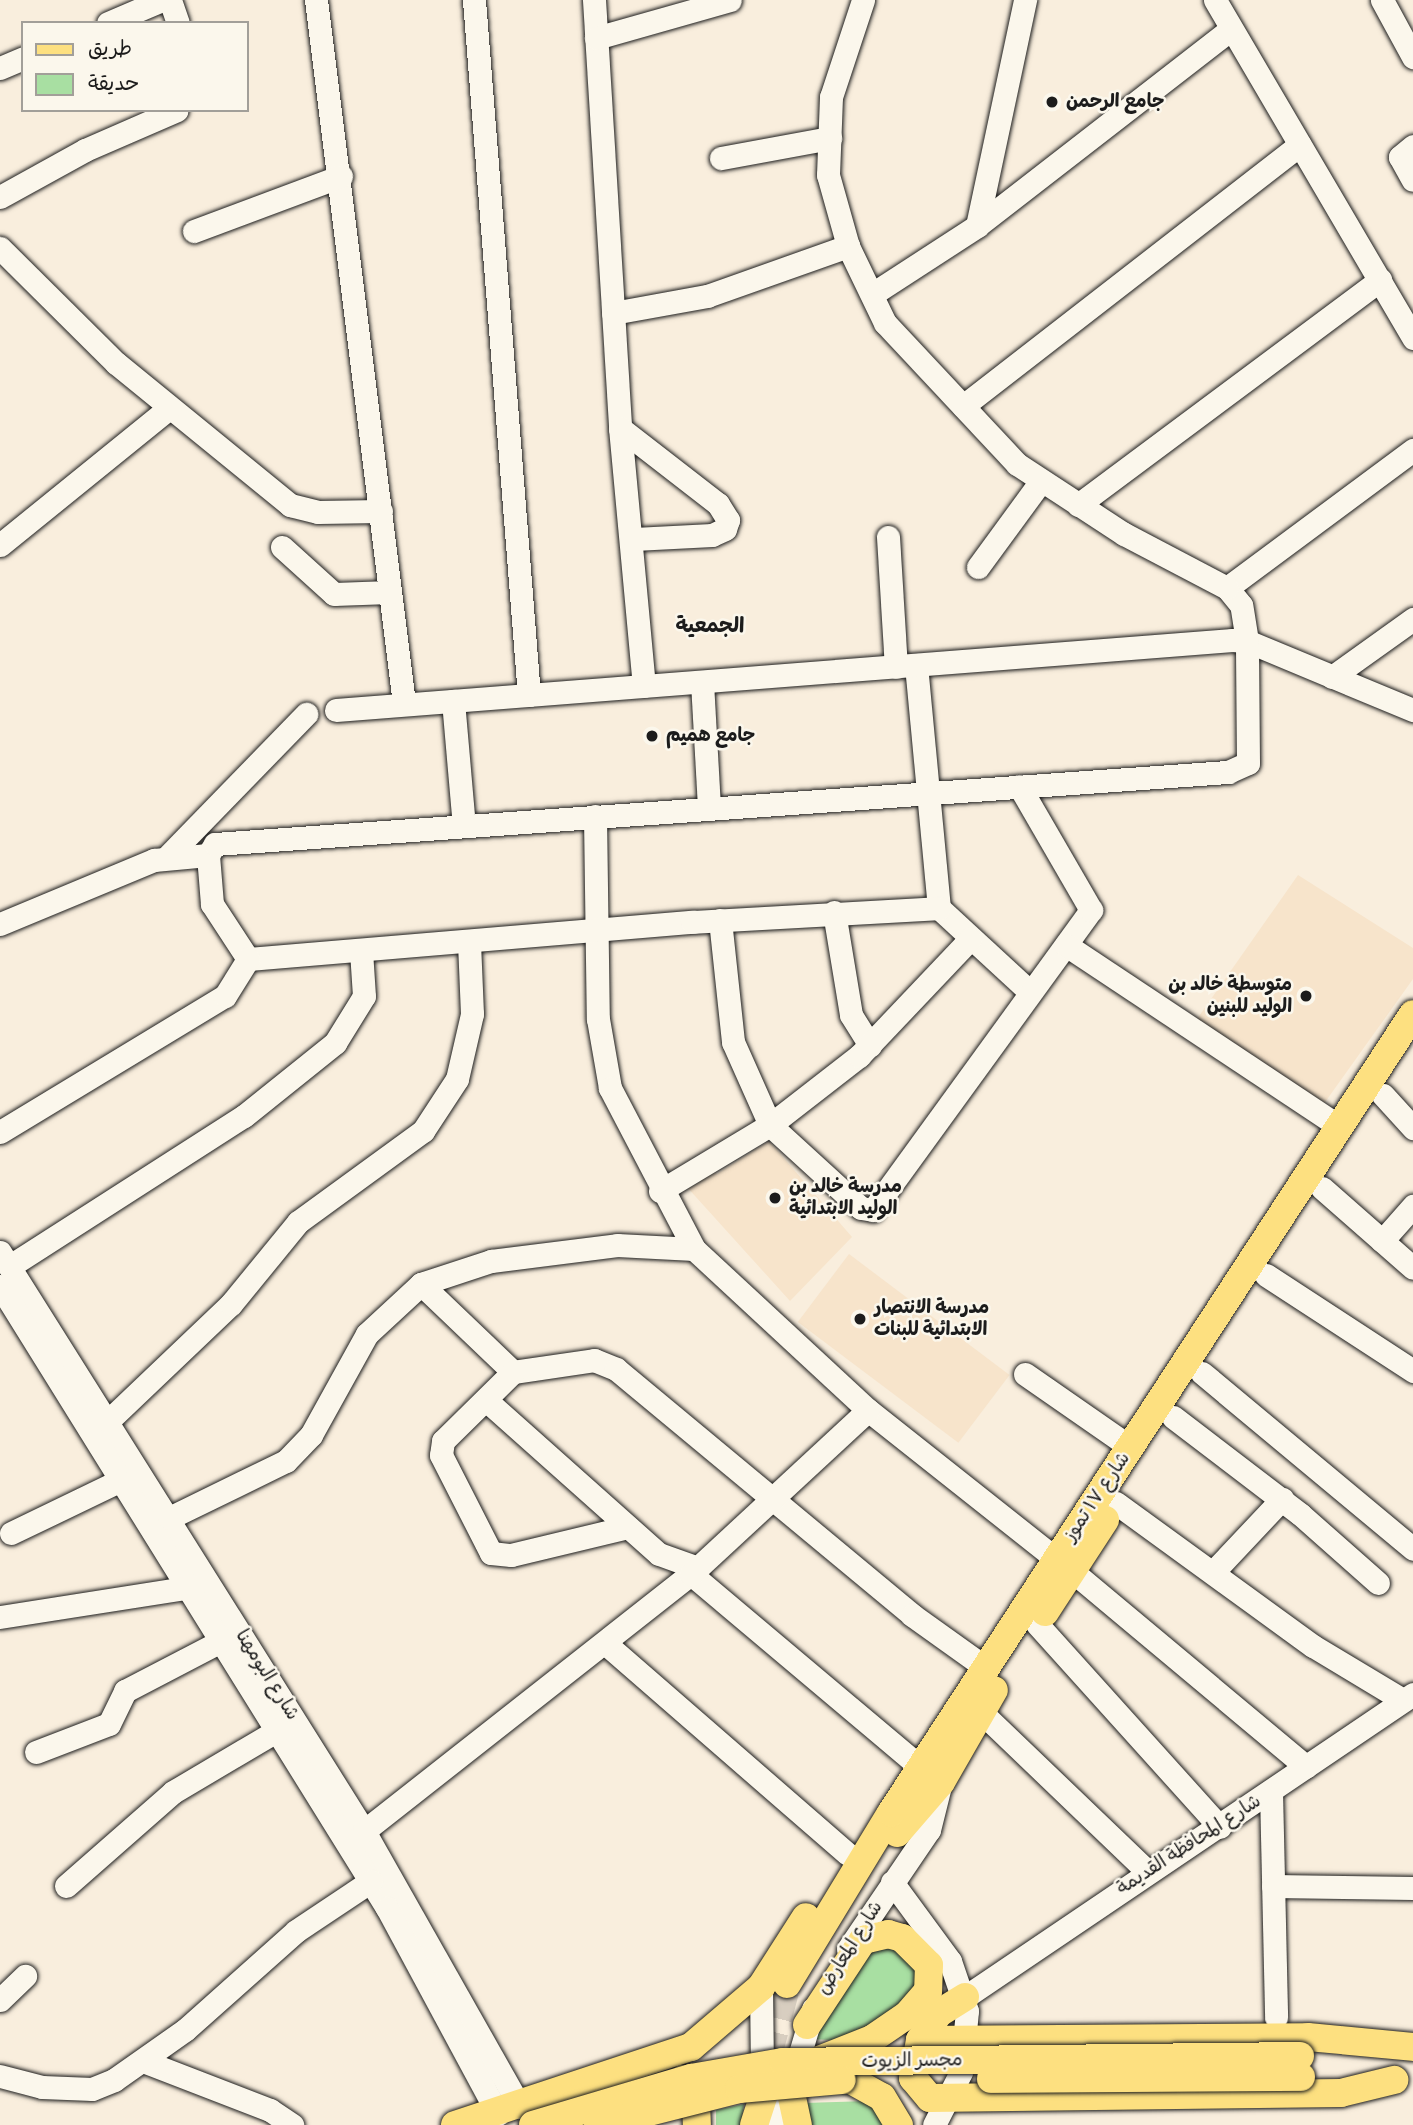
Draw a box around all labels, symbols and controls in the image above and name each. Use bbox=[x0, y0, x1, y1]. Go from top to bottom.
legend bbox=[21, 21, 248, 112]
text: طريق bbox=[88, 35, 132, 62]
text: حديقة bbox=[88, 70, 139, 97]
place label: جامع الرحمن bbox=[1066, 91, 1164, 113]
marker: جامع الرحمن bbox=[1044, 94, 1060, 110]
district label: الجمعية bbox=[676, 613, 744, 639]
place label: جامع هميم bbox=[666, 725, 755, 747]
marker: جامع هميم bbox=[644, 728, 660, 744]
place label: متوسطة خالد بن الوليد للبنين bbox=[1168, 974, 1292, 1018]
marker: متوسطة خالد بن الوليد للبنين bbox=[1298, 988, 1314, 1004]
place label: مدرسة خالد بن الوليد الابتدائية bbox=[789, 1176, 902, 1220]
marker: مدرسة خالد بن الوليد الابتدائية bbox=[767, 1190, 783, 1206]
place label: مدرسة الانتصار الابتدائية للبنات bbox=[874, 1297, 989, 1341]
marker: مدرسة الانتصار الابتدائية للبنات bbox=[852, 1311, 868, 1327]
street label: شارع ١٧ تموز bbox=[1059, 1448, 1135, 1546]
street label: شارع البومهنا bbox=[230, 1626, 304, 1724]
street label: شارع المحافظة القديمة bbox=[1113, 1790, 1265, 1900]
street label: شارع المعارض bbox=[812, 1897, 888, 1999]
street label: مجسر الزيوت bbox=[861, 2049, 963, 2073]

